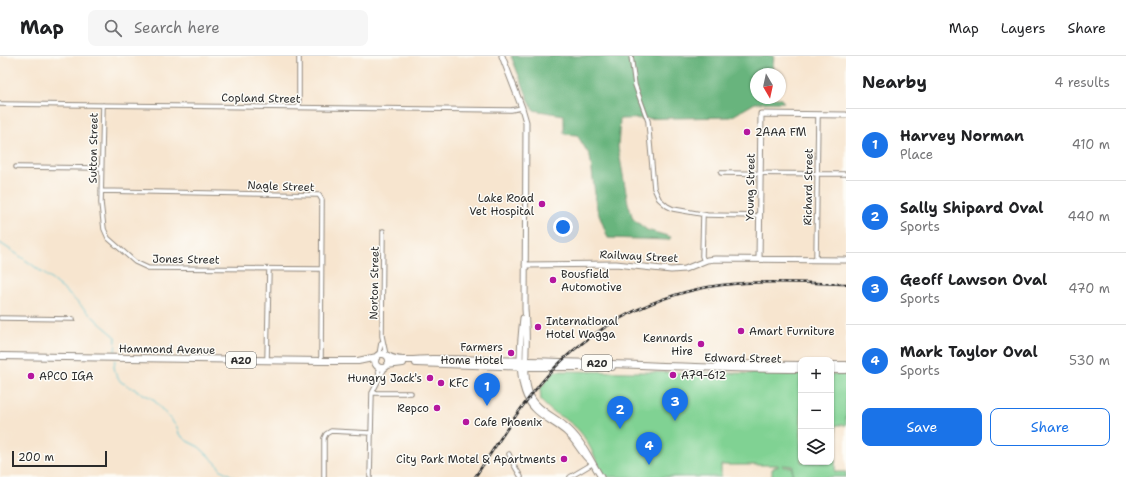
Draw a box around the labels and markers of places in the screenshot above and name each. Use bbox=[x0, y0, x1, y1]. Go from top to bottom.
place label: 2AAA FM bbox=[755, 125, 807, 140]
marker: 2AAA FM bbox=[742, 127, 752, 137]
place label: Lake Road Vet Hospital bbox=[469, 191, 535, 219]
marker: Lake Road Vet Hospital bbox=[537, 199, 547, 209]
place label: Bousfield Automotive bbox=[561, 267, 622, 295]
marker: Bousfield Automotive bbox=[548, 275, 558, 285]
place label: International Hotel Wagga bbox=[546, 314, 619, 342]
marker: International Hotel Wagga bbox=[533, 322, 543, 332]
place label: Amart Furniture bbox=[749, 324, 835, 339]
marker: Amart Furniture bbox=[736, 326, 746, 336]
place label: Kennards Hire bbox=[643, 331, 693, 359]
marker: Kennards Hire bbox=[696, 339, 706, 349]
place label: Farmers Home Hotel bbox=[441, 340, 504, 368]
marker: Farmers Home Hotel bbox=[506, 348, 516, 358]
place label: A79-612 bbox=[681, 368, 726, 383]
place label: APCO IGA bbox=[39, 369, 93, 384]
marker: A79-612 bbox=[668, 370, 678, 380]
marker: APCO IGA bbox=[26, 371, 36, 381]
place label: Hungry Jack's bbox=[347, 371, 422, 386]
marker: Hungry Jack's bbox=[425, 373, 435, 383]
pin: 1 bbox=[474, 373, 500, 406]
place label: KFC bbox=[449, 376, 469, 391]
marker: KFC bbox=[436, 378, 446, 388]
pin: 3 bbox=[662, 388, 688, 421]
pin: 2 bbox=[607, 396, 633, 429]
place label: Repco bbox=[397, 401, 429, 416]
marker: Repco bbox=[432, 403, 442, 413]
place label: Cafe Phoenix bbox=[474, 415, 542, 430]
marker: Cafe Phoenix bbox=[461, 417, 471, 427]
pin: 4 bbox=[636, 432, 662, 465]
place label: City Park Motel & Apartments bbox=[396, 452, 556, 467]
marker: City Park Motel & Apartments bbox=[559, 454, 569, 464]

